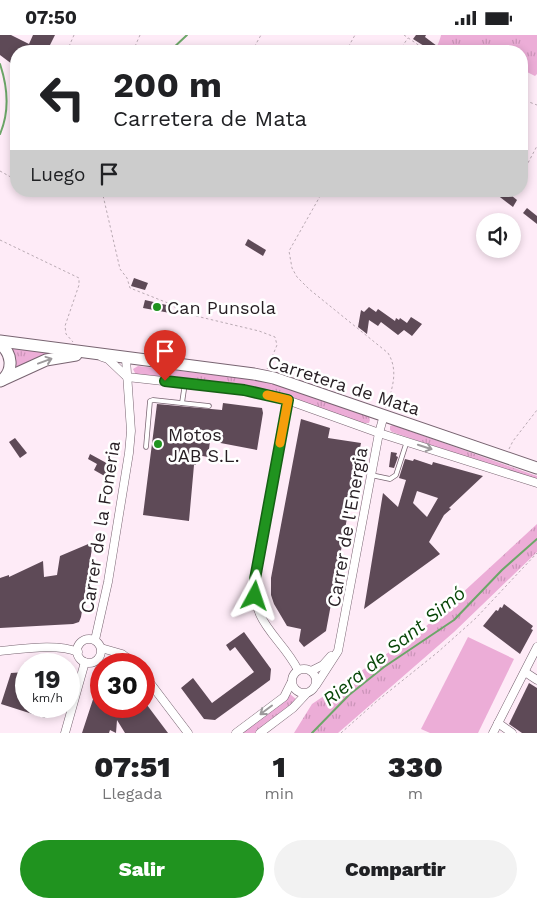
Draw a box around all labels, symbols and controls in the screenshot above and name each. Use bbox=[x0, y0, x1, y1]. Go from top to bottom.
text: 07:50 bbox=[25, 6, 77, 29]
text: 200 m bbox=[113, 64, 222, 106]
icon: left bbox=[30, 65, 95, 130]
text: Carretera de Mata bbox=[113, 106, 307, 131]
icon: arrive bbox=[95, 160, 123, 188]
text: Luego bbox=[30, 163, 85, 186]
map controls bbox=[476, 213, 521, 258]
button: sound bbox=[476, 213, 521, 258]
place label: Can Punsola bbox=[167, 297, 276, 318]
marker: Can Punsola bbox=[151, 301, 163, 313]
pin bbox=[144, 330, 186, 381]
icon: arrive bbox=[151, 337, 179, 365]
street label: Carretera de Mata bbox=[265, 351, 423, 419]
one-way arrow bbox=[37, 356, 52, 365]
place label: Motos JAB S.L. bbox=[168, 424, 239, 466]
marker: Motos JAB S.L. bbox=[152, 438, 164, 450]
street label: Carrer de la Foneria bbox=[76, 439, 124, 615]
one-way arrow bbox=[417, 442, 433, 452]
street label: Carrer de l'Energia bbox=[323, 445, 371, 609]
position arrow bbox=[228, 569, 280, 621]
water label: Riera de Sant Simó bbox=[318, 581, 470, 711]
speed limit sign: 30 bbox=[90, 653, 155, 718]
text: 19 bbox=[34, 665, 61, 694]
text: km/h bbox=[32, 691, 63, 705]
one-way arrow bbox=[259, 705, 273, 715]
text: 07:51 bbox=[94, 749, 171, 784]
text: 1 bbox=[272, 749, 286, 784]
text: 330 bbox=[388, 749, 443, 784]
text: Llegada bbox=[102, 784, 162, 803]
text: min bbox=[264, 784, 294, 803]
text: m bbox=[408, 784, 423, 803]
button: Salir bbox=[20, 840, 264, 898]
button: Compartir bbox=[274, 840, 517, 898]

